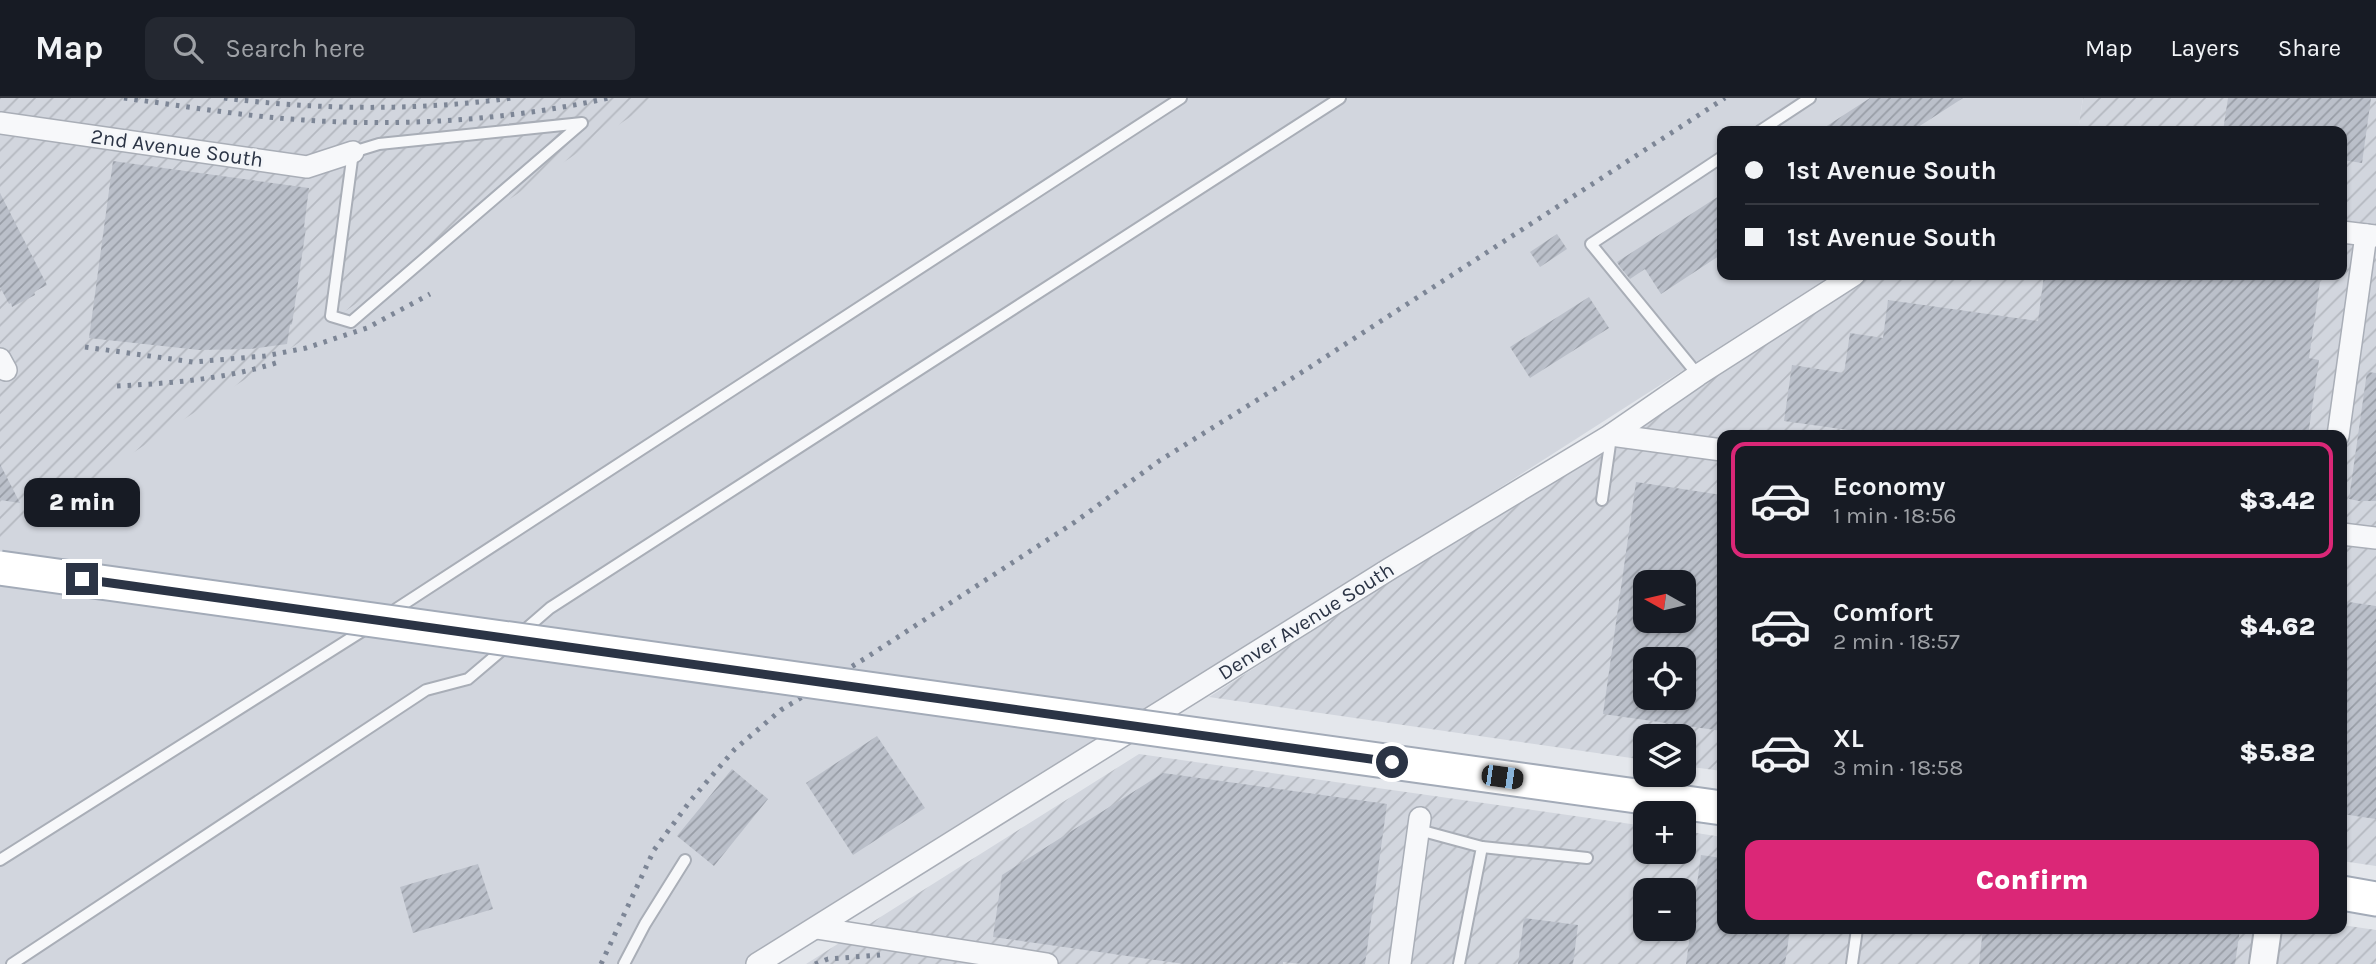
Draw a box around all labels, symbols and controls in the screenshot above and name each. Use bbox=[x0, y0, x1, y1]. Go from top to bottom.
search box bbox=[145, 17, 635, 80]
text: Map bbox=[35, 29, 103, 67]
icon: search bbox=[169, 29, 207, 67]
text: Search here bbox=[225, 33, 365, 64]
text: Map bbox=[2085, 34, 2133, 62]
text: Layers bbox=[2171, 34, 2240, 62]
text: Share bbox=[2278, 34, 2341, 62]
street label: 2nd Avenue South bbox=[89, 124, 265, 172]
text: 1st Avenue South bbox=[1787, 155, 1997, 186]
text: 1st Avenue South bbox=[1787, 222, 1997, 253]
icon: car bbox=[1749, 469, 1812, 532]
text: Economy bbox=[1833, 471, 1945, 502]
callout: 2 min bbox=[24, 477, 140, 526]
text: $3.42 bbox=[2239, 485, 2315, 516]
text: 2 min bbox=[49, 489, 115, 516]
text: 1 min · 18:56 bbox=[1833, 502, 1957, 529]
street label: Denver Avenue South bbox=[1214, 557, 1398, 685]
route end bbox=[66, 563, 98, 595]
north arrow bbox=[1633, 570, 1696, 634]
map controls bbox=[1633, 570, 1696, 941]
icon: car bbox=[1749, 595, 1812, 658]
text: Comfort bbox=[1833, 597, 1934, 628]
text: $4.62 bbox=[2239, 611, 2315, 642]
text: 2 min · 18:57 bbox=[1833, 628, 1960, 655]
button: locate bbox=[1633, 647, 1696, 710]
icon: car bbox=[1749, 721, 1812, 784]
text: XL bbox=[1833, 723, 1864, 754]
button: layers bbox=[1633, 724, 1696, 787]
text: $5.82 bbox=[2239, 737, 2315, 768]
route start bbox=[1376, 746, 1408, 778]
text: 3 min · 18:58 bbox=[1833, 754, 1963, 781]
car bbox=[1480, 764, 1525, 790]
button: + bbox=[1633, 801, 1696, 864]
button: Confirm bbox=[1745, 840, 2319, 920]
button: − bbox=[1633, 878, 1696, 941]

